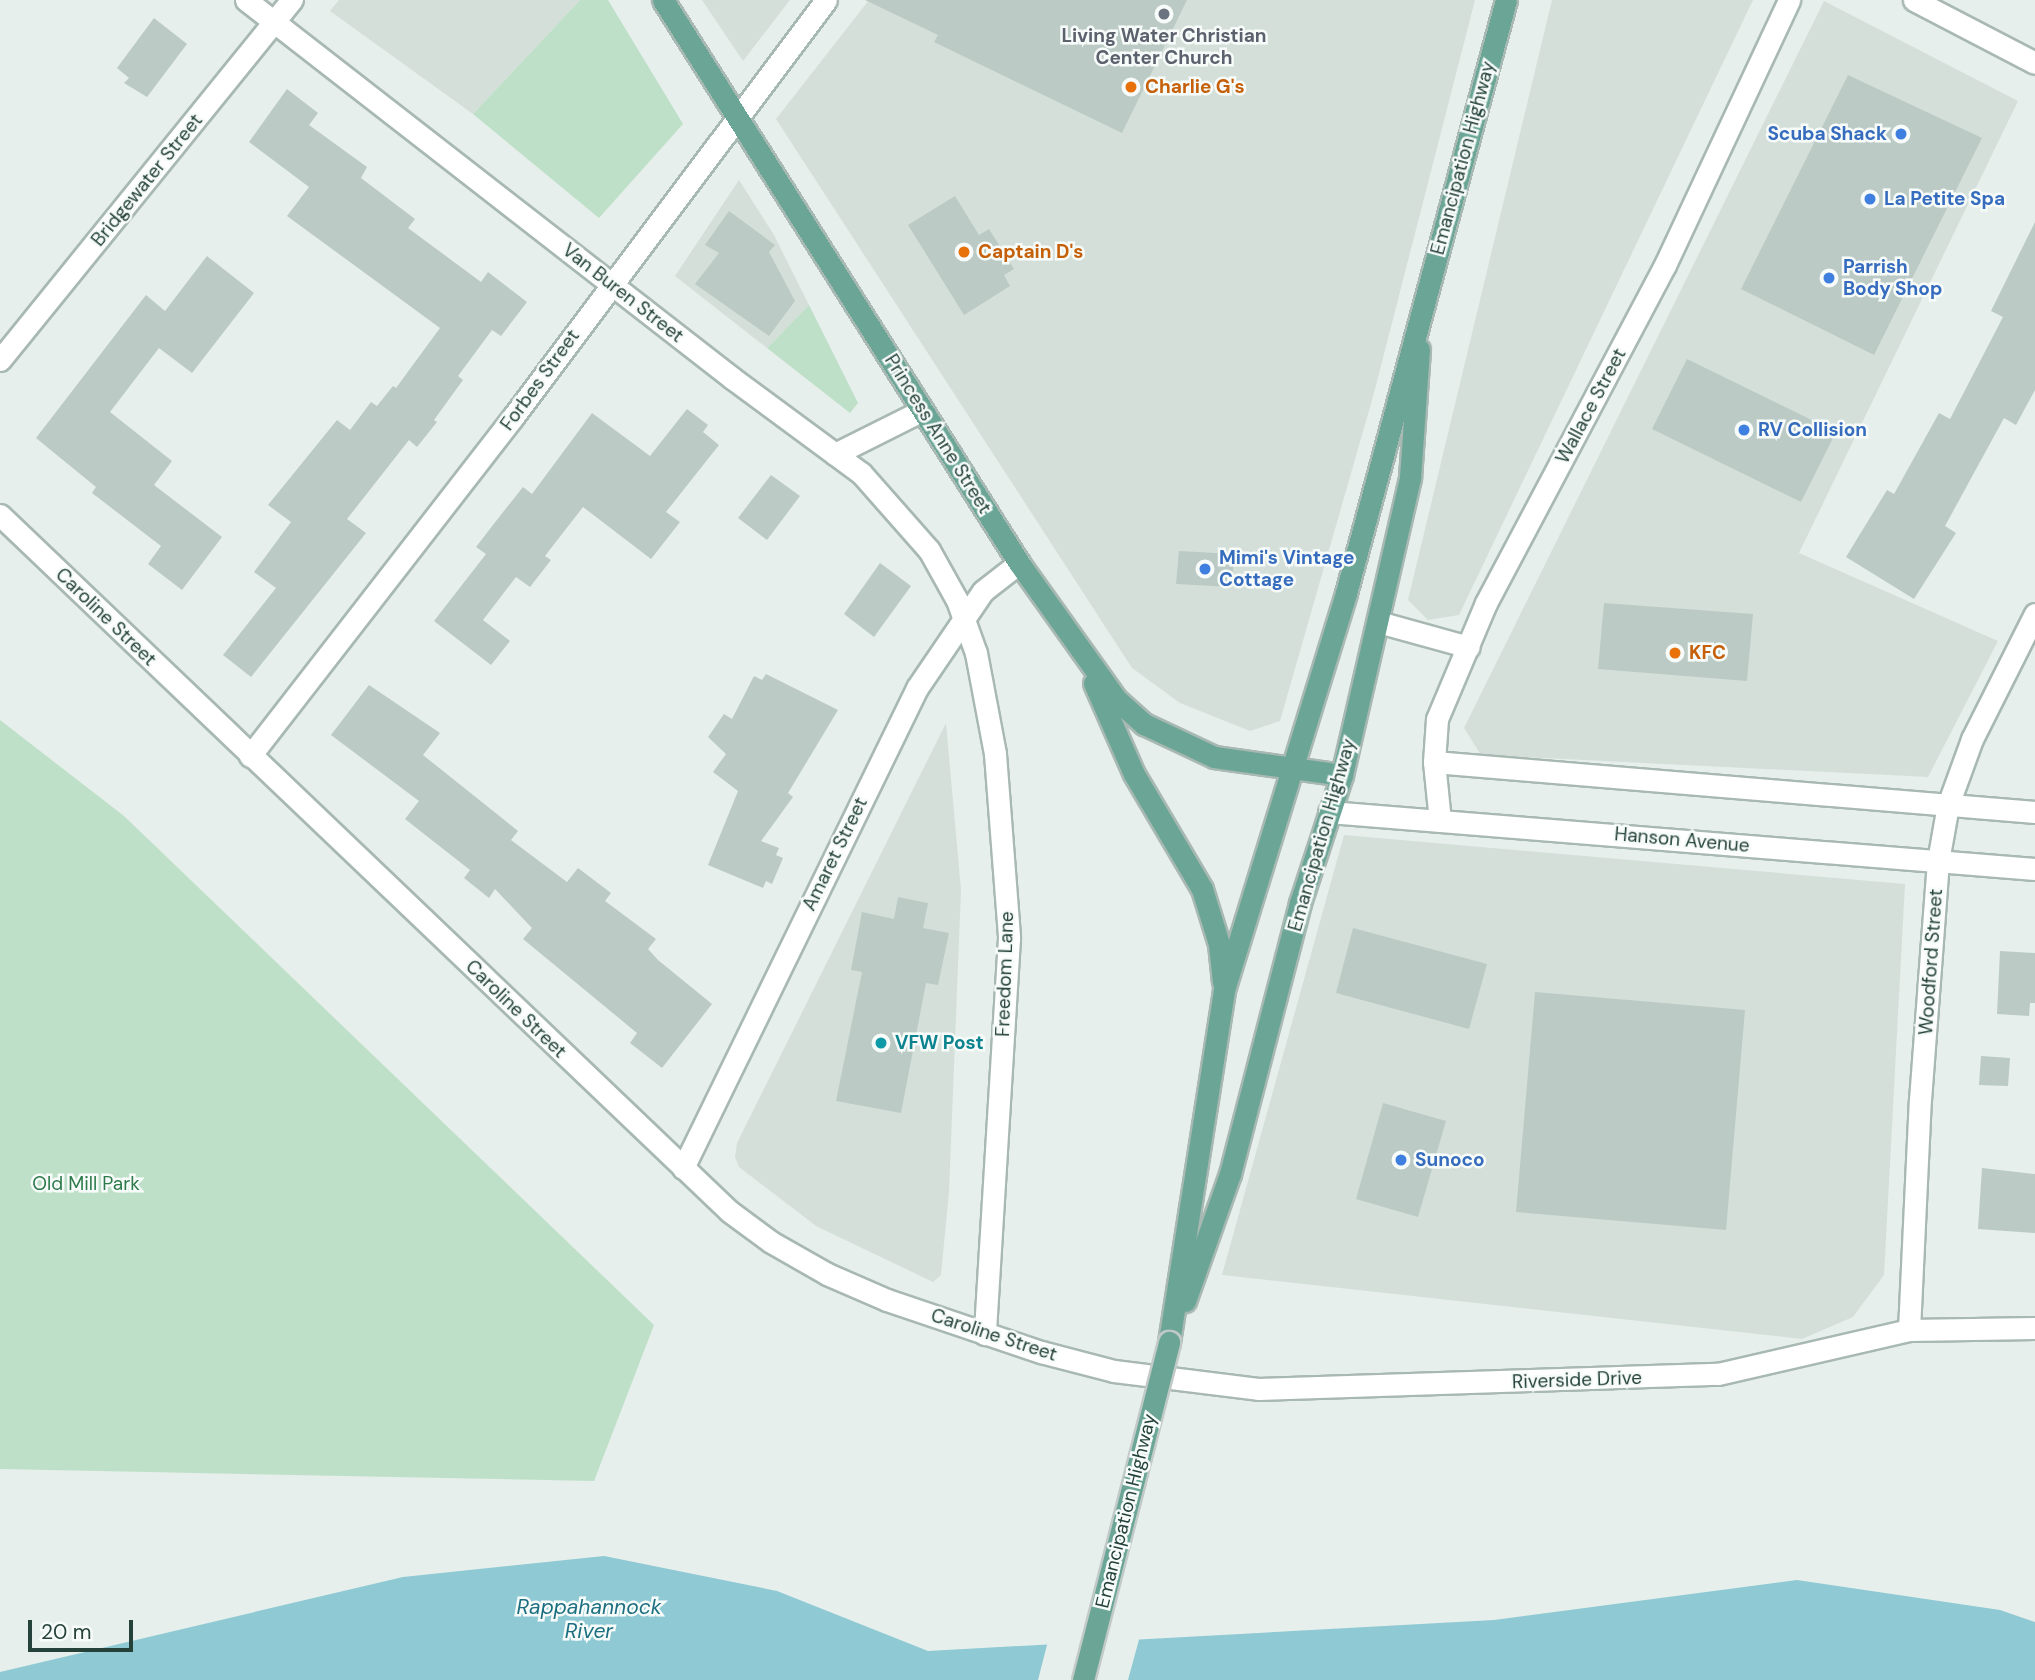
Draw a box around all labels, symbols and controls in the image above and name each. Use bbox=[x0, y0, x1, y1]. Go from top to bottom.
marker: Living Water Christian Center Church bbox=[1156, 6, 1172, 22]
place label: Living Water Christian Center Church bbox=[1061, 25, 1267, 69]
street label: Emancipation Highway bbox=[1426, 59, 1500, 257]
place label: Charlie G's bbox=[1145, 76, 1244, 98]
marker: Charlie G's bbox=[1123, 79, 1139, 95]
street label: Bridgewater Street bbox=[87, 109, 207, 251]
place label: Scuba Shack bbox=[1767, 123, 1887, 145]
marker: Scuba Shack bbox=[1893, 126, 1909, 142]
place label: La Petite Spa bbox=[1884, 188, 2005, 210]
marker: La Petite Spa bbox=[1862, 191, 1878, 207]
street label: Van Buren Street bbox=[558, 239, 688, 347]
place label: Captain D's bbox=[978, 241, 1083, 263]
marker: Captain D's bbox=[956, 244, 972, 260]
place label: Parrish Body Shop bbox=[1843, 256, 1942, 300]
marker: Parrish Body Shop bbox=[1821, 270, 1837, 286]
street label: Forbes Street bbox=[496, 325, 584, 435]
street label: Wallace Street bbox=[1551, 345, 1631, 467]
street label: Princess Anne Street bbox=[880, 350, 996, 518]
place label: RV Collision bbox=[1758, 419, 1867, 441]
marker: RV Collision bbox=[1736, 422, 1752, 438]
place label: Mimi's Vintage Cottage bbox=[1219, 547, 1355, 591]
marker: Mimi's Vintage Cottage bbox=[1197, 561, 1213, 577]
street label: Caroline Street bbox=[51, 563, 161, 671]
place label: KFC bbox=[1689, 642, 1726, 664]
marker: KFC bbox=[1667, 645, 1683, 661]
street label: Emancipation Highway bbox=[1284, 736, 1360, 934]
street label: Amaret Street bbox=[798, 794, 872, 914]
street label: Hanson Avenue bbox=[1614, 823, 1750, 857]
street label: Woodford Street bbox=[1915, 888, 1947, 1036]
street label: Freedom Lane bbox=[991, 911, 1019, 1037]
street label: Caroline Street bbox=[461, 955, 571, 1063]
place label: VFW Post bbox=[895, 1032, 984, 1054]
marker: VFW Post bbox=[873, 1035, 889, 1051]
place label: Sunoco bbox=[1415, 1149, 1485, 1171]
marker: Sunoco bbox=[1393, 1152, 1409, 1168]
park label: Old Mill Park bbox=[32, 1173, 140, 1195]
street label: Caroline Street bbox=[928, 1304, 1060, 1366]
street label: Riverside Drive bbox=[1512, 1366, 1642, 1394]
street label: Emancipation Highway bbox=[1091, 1412, 1161, 1610]
water label: Rappahannock River bbox=[517, 1594, 661, 1644]
scale bar bbox=[32, 1606, 136, 1650]
text: 20 m bbox=[41, 1618, 92, 1646]

